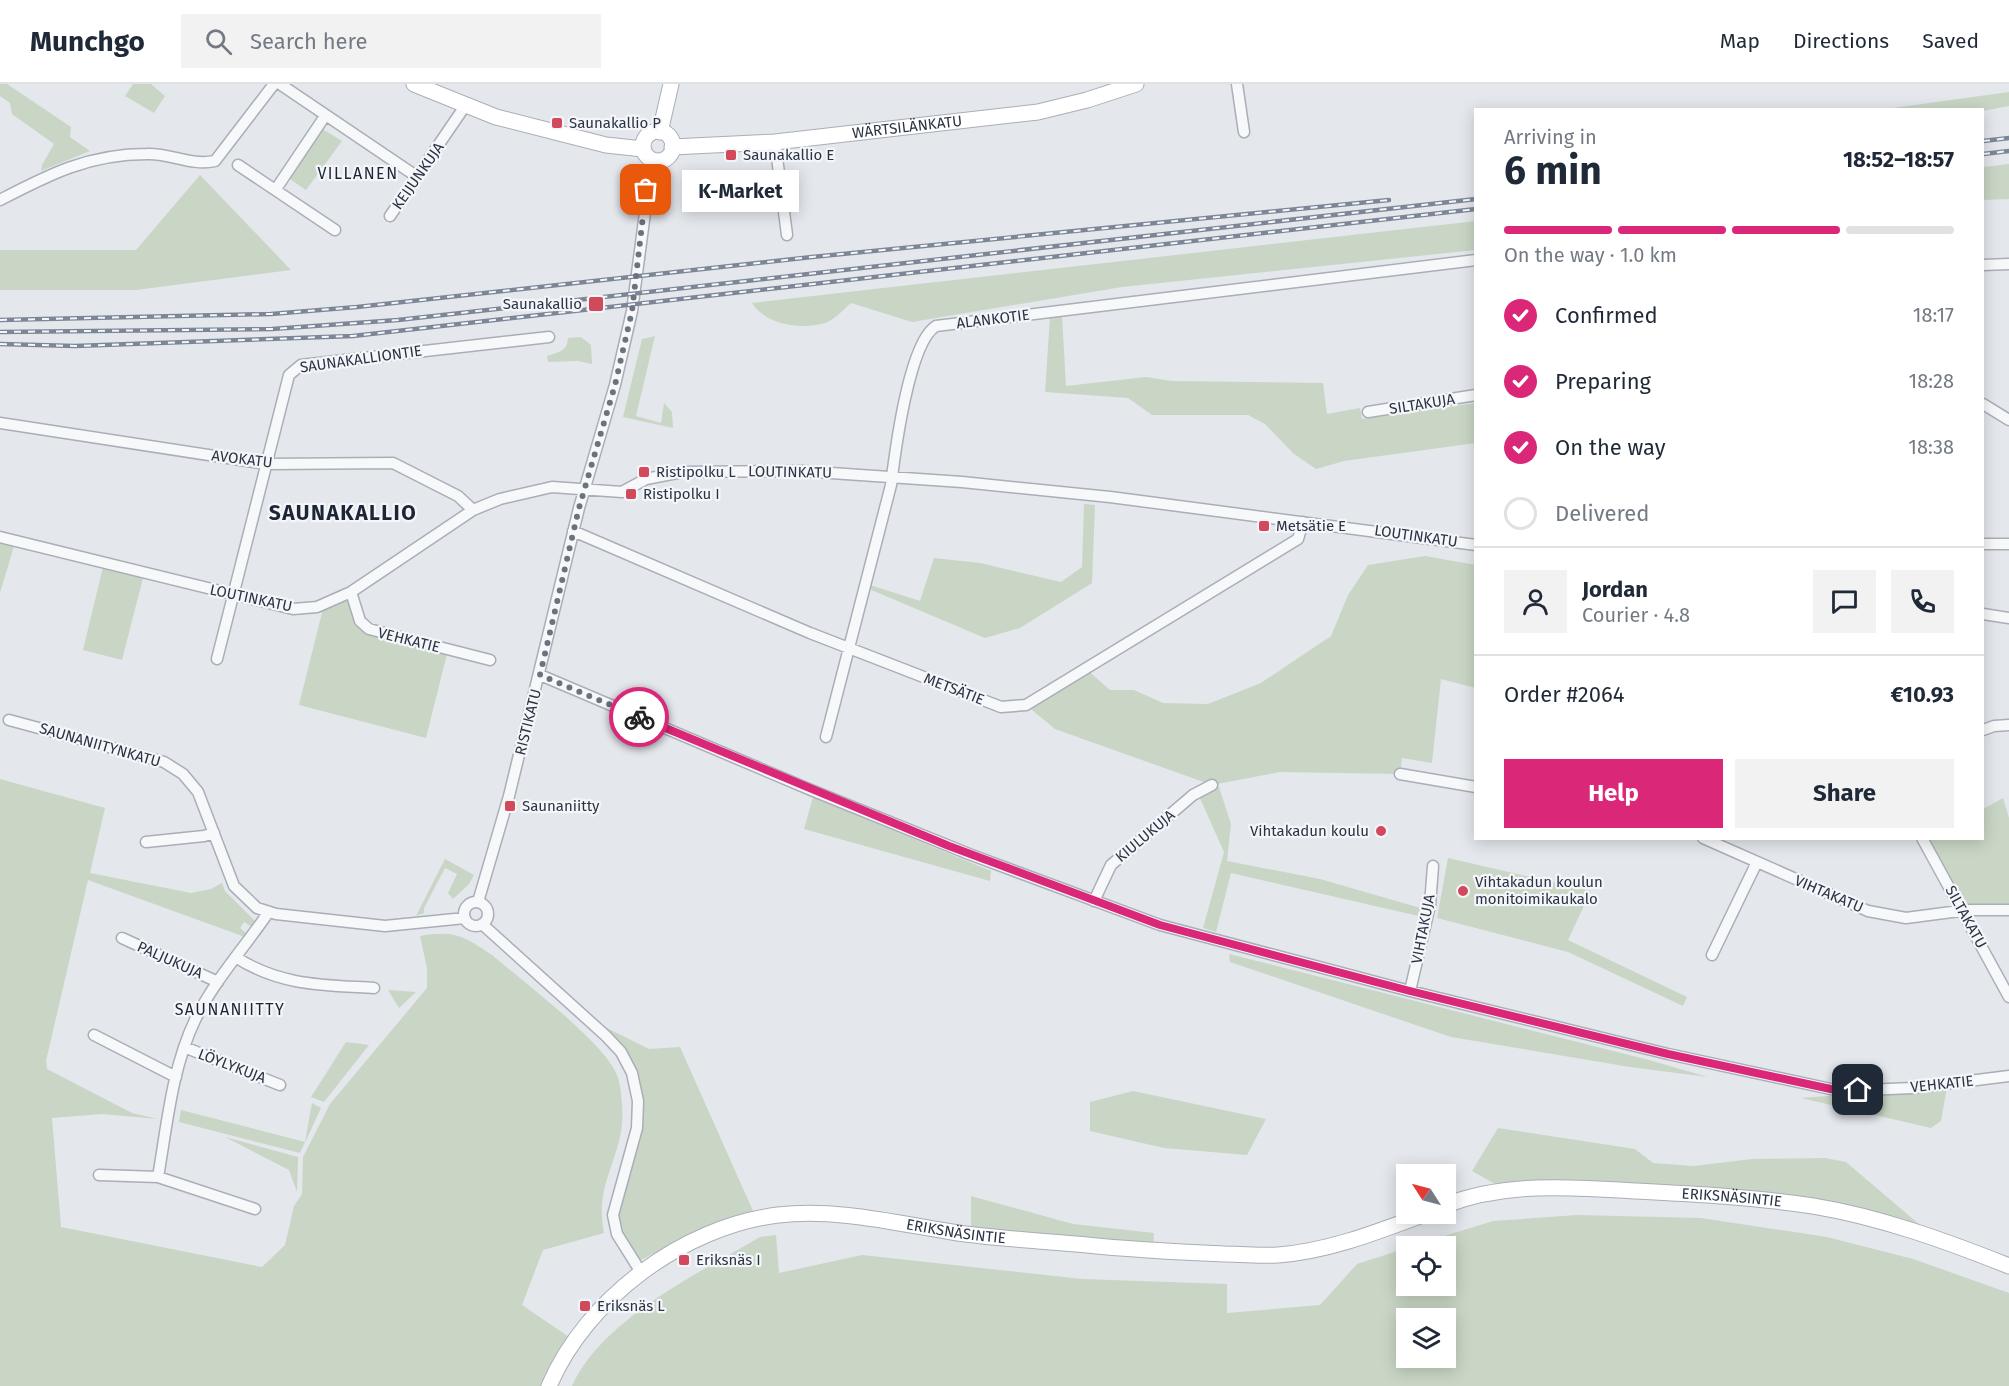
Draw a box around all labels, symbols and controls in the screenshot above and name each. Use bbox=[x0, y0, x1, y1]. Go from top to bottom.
search box bbox=[181, 14, 601, 68]
text: Munchgo bbox=[30, 25, 145, 58]
icon: search bbox=[202, 25, 235, 58]
text: Search here bbox=[250, 28, 367, 55]
text: Map bbox=[1720, 28, 1760, 54]
text: Directions bbox=[1793, 28, 1889, 54]
text: Saved bbox=[1922, 28, 1979, 54]
street label: WÄRTSILÄNKATU bbox=[851, 112, 963, 142]
place label: Saunakallio P bbox=[569, 114, 661, 132]
marker: Saunakallio P bbox=[550, 116, 564, 130]
text: Arriving in bbox=[1504, 125, 1597, 149]
street label: KEIJUNKUJA bbox=[388, 139, 448, 213]
place label: Saunakallio E bbox=[743, 146, 834, 164]
text: 18:52–18:57 bbox=[1843, 146, 1954, 173]
marker: Saunakallio E bbox=[724, 148, 738, 162]
text: 6 min bbox=[1504, 148, 1602, 194]
district label: VILLANEN bbox=[317, 164, 399, 183]
pin bbox=[620, 164, 671, 215]
callout: K-Market bbox=[682, 169, 799, 211]
icon: bag bbox=[629, 173, 662, 206]
text: K-Market bbox=[698, 179, 783, 203]
text: On the way · 1.0 km bbox=[1504, 243, 1677, 267]
place label: Saunakallio bbox=[503, 295, 582, 313]
marker: Saunakallio bbox=[587, 295, 605, 313]
icon: check bbox=[1504, 299, 1537, 332]
text: Confirmed bbox=[1555, 302, 1658, 329]
text: 18:17 bbox=[1913, 303, 1954, 327]
street label: ALANKOTIE bbox=[955, 306, 1031, 332]
street label: SAUNAKALLIONTIE bbox=[299, 342, 423, 376]
icon: check bbox=[1504, 365, 1537, 398]
text: Preparing bbox=[1555, 368, 1651, 395]
text: 18:28 bbox=[1909, 369, 1954, 393]
street label: SILTAKUJA bbox=[1388, 390, 1456, 418]
icon: check bbox=[1504, 431, 1537, 464]
text: On the way bbox=[1555, 434, 1666, 461]
text: 18:38 bbox=[1908, 435, 1954, 459]
street label: AVOKATU bbox=[210, 446, 274, 472]
street label: LOUTINKATU bbox=[748, 462, 832, 482]
place label: Ristipolku L bbox=[656, 463, 736, 481]
marker: Ristipolku L bbox=[637, 465, 651, 479]
place label: Ristipolku I bbox=[643, 485, 720, 503]
marker: Ristipolku I bbox=[624, 487, 638, 501]
district label: SAUNAKALLIO bbox=[269, 500, 417, 526]
text: Delivered bbox=[1555, 500, 1650, 527]
place label: Metsätie E bbox=[1276, 517, 1346, 535]
marker: Metsätie E bbox=[1257, 519, 1271, 533]
street label: LOUTINKATU bbox=[1373, 521, 1459, 551]
button: person bbox=[1504, 570, 1567, 633]
button: chat bbox=[1813, 570, 1876, 633]
button: phone bbox=[1891, 570, 1954, 633]
text: Jordan bbox=[1582, 576, 1648, 603]
street label: LOUTINKATU bbox=[208, 580, 294, 616]
text: Courier · 4.8 bbox=[1582, 603, 1690, 627]
street label: VEHKATIE bbox=[376, 624, 442, 656]
street label: METSÄTIE bbox=[921, 669, 987, 709]
text: Order #2064 bbox=[1504, 681, 1624, 708]
text: €10.93 bbox=[1890, 681, 1954, 708]
street label: RISTIKATU bbox=[511, 687, 545, 757]
courier bbox=[609, 687, 669, 747]
icon: bike bbox=[623, 701, 656, 734]
street label: SAUNANIITYNKATU bbox=[37, 719, 163, 771]
button: Help bbox=[1504, 759, 1723, 828]
button: Share bbox=[1735, 759, 1954, 828]
place label: Saunaniitty bbox=[522, 797, 600, 815]
marker: Saunaniitty bbox=[503, 799, 517, 813]
street label: KIULUKUJA bbox=[1112, 806, 1179, 866]
place label: Vihtakadun koulu bbox=[1250, 822, 1369, 840]
marker: Vihtakadun koulu bbox=[1374, 824, 1388, 838]
street label: VIHTAKATU bbox=[1792, 871, 1866, 917]
place label: Vihtakadun koulun monitoimikaukalo bbox=[1475, 873, 1603, 908]
street label: SILTAKATU bbox=[1941, 883, 1991, 951]
marker: Vihtakadun koulun monitoimikaukalo bbox=[1456, 884, 1470, 898]
street label: VIHTAKUJA bbox=[1407, 892, 1439, 965]
street label: PALJUKUJA bbox=[134, 938, 206, 983]
district label: SAUNANIITTY bbox=[175, 1000, 285, 1019]
street label: LÖYLYKUJA bbox=[196, 1045, 269, 1087]
pin bbox=[1832, 1064, 1883, 1115]
street label: VEHKATIE bbox=[1910, 1072, 1974, 1096]
icon: home bbox=[1841, 1073, 1874, 1106]
north arrow bbox=[1396, 1164, 1456, 1224]
map controls bbox=[1396, 1164, 1456, 1368]
street label: ERIKSNÄSINTIE bbox=[1681, 1184, 1783, 1211]
street label: ERIKSNÄSINTIE bbox=[905, 1215, 1006, 1247]
button: locate bbox=[1396, 1236, 1456, 1296]
place label: Eriksnäs I bbox=[696, 1251, 761, 1269]
marker: Eriksnäs I bbox=[677, 1253, 691, 1267]
place label: Eriksnäs L bbox=[597, 1297, 665, 1315]
marker: Eriksnäs L bbox=[578, 1299, 592, 1313]
button: layers bbox=[1396, 1308, 1456, 1368]

